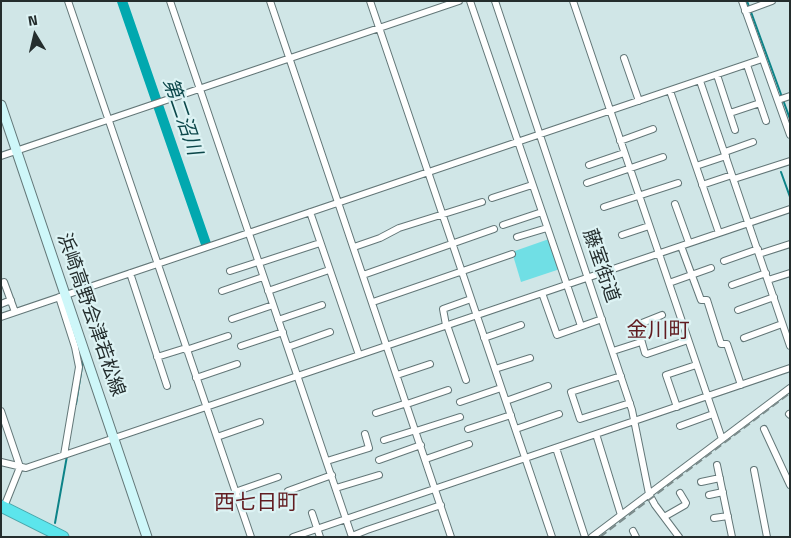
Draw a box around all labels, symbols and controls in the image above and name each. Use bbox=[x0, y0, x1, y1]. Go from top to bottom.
text: N bbox=[26, 9, 39, 31]
north arrow bbox=[10, 10, 60, 60]
water label: 第二沼川 bbox=[157, 75, 205, 159]
street label: 藤室街道 bbox=[577, 226, 623, 306]
street label: 浜崎高野会津若松線 bbox=[51, 230, 129, 400]
district label: 金川町 bbox=[627, 319, 689, 345]
district label: 西七日町 bbox=[214, 491, 298, 517]

